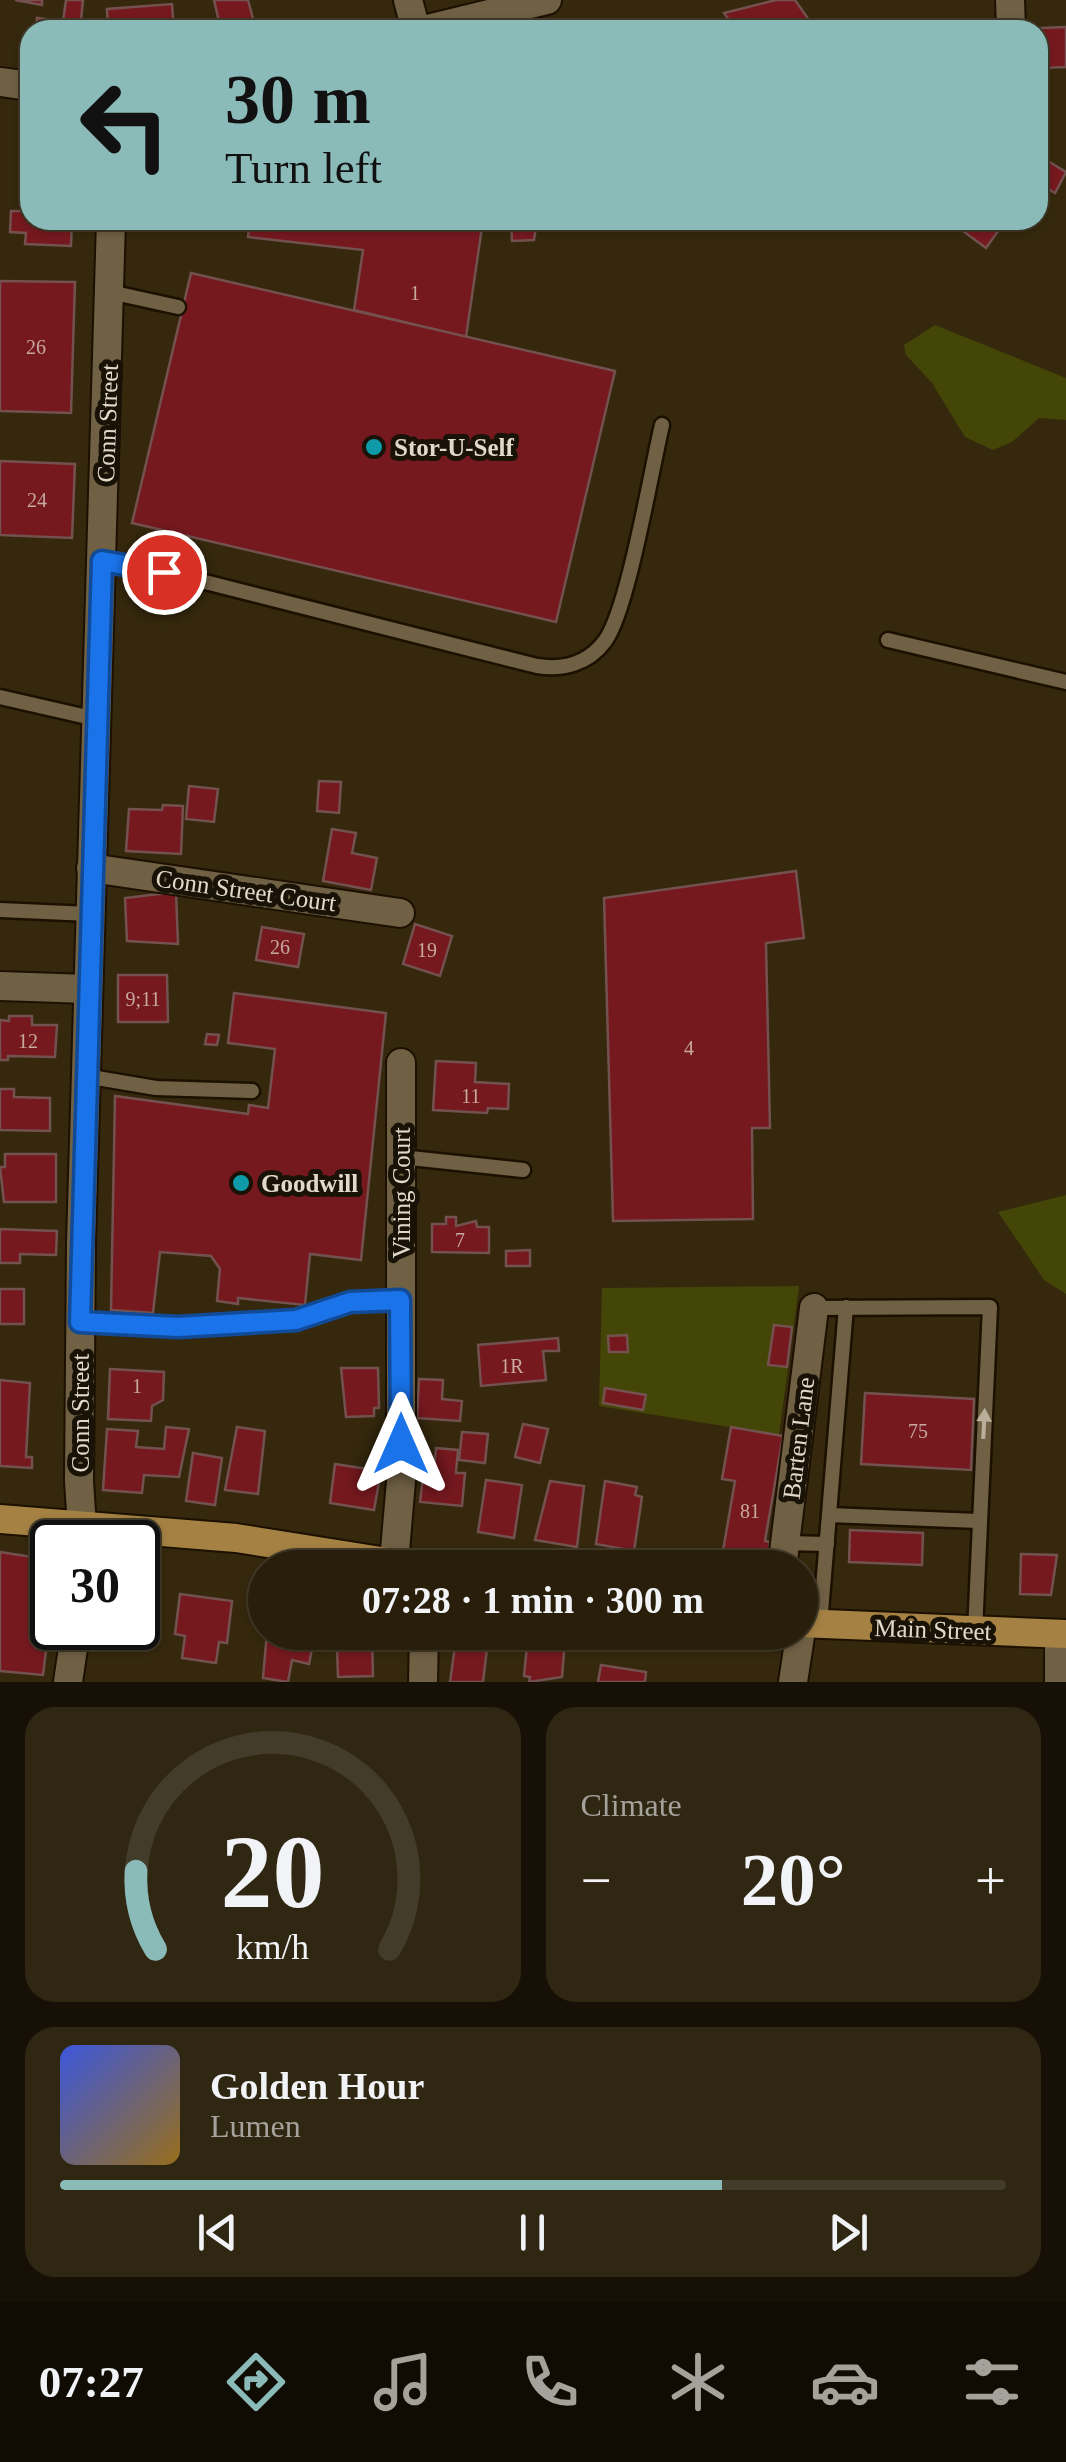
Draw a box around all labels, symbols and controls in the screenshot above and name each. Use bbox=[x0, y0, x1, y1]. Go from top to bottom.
icon: left bbox=[60, 60, 190, 190]
text: 30 m bbox=[225, 61, 371, 138]
text: Turn left bbox=[225, 143, 382, 193]
house number: 1 bbox=[410, 282, 420, 304]
house number: 26 bbox=[26, 336, 46, 358]
street label: Conn Street bbox=[92, 363, 123, 483]
place label: Stor-U-Self bbox=[394, 434, 515, 461]
marker: Stor-U-Self bbox=[363, 436, 385, 458]
house number: 24 bbox=[27, 489, 47, 511]
pin bbox=[122, 530, 207, 615]
icon: arrive bbox=[137, 545, 192, 600]
street label: Conn Street Court bbox=[154, 864, 338, 917]
house number: 26 bbox=[270, 936, 290, 958]
house number: 19 bbox=[417, 939, 437, 961]
house number: 9;11 bbox=[126, 988, 160, 1010]
house number: 12 bbox=[18, 1030, 38, 1052]
house number: 4 bbox=[684, 1037, 694, 1059]
house number: 11 bbox=[461, 1085, 481, 1107]
street label: Vining Court bbox=[388, 1127, 415, 1259]
place label: Goodwill bbox=[261, 1170, 358, 1197]
marker: Goodwill bbox=[230, 1172, 252, 1194]
house number: 7 bbox=[455, 1229, 465, 1251]
street label: Conn Street bbox=[67, 1354, 94, 1472]
house number: 1R bbox=[500, 1355, 524, 1377]
house number: 1 bbox=[132, 1375, 142, 1397]
street label: Barten Lane bbox=[778, 1375, 819, 1501]
position arrow bbox=[349, 1392, 453, 1496]
one-way arrow bbox=[976, 1407, 992, 1439]
house number: 75 bbox=[908, 1420, 928, 1442]
house number: 81 bbox=[740, 1500, 760, 1522]
speed limit sign: 30 bbox=[30, 1520, 160, 1650]
text: 07:28 · 1 min · 300 m bbox=[362, 1579, 704, 1621]
street label: Main Street bbox=[874, 1614, 992, 1645]
text: Climate bbox=[581, 1787, 682, 1823]
text: 20 bbox=[221, 1814, 325, 1929]
text: 20° bbox=[741, 1838, 846, 1921]
text: − bbox=[581, 1850, 612, 1911]
text: + bbox=[975, 1850, 1006, 1911]
text: km/h bbox=[236, 1927, 310, 1967]
text: Golden Hour bbox=[210, 2065, 424, 2107]
text: Lumen bbox=[210, 2108, 301, 2144]
icon: previous bbox=[190, 2205, 245, 2260]
icon: pause bbox=[505, 2205, 560, 2260]
icon: next bbox=[821, 2205, 876, 2260]
icon: directions bbox=[221, 2347, 291, 2417]
icon: music bbox=[368, 2347, 438, 2417]
icon: phone bbox=[515, 2347, 585, 2417]
icon: climate bbox=[663, 2347, 733, 2417]
icon: car bbox=[810, 2347, 880, 2417]
icon: filters bbox=[957, 2347, 1027, 2417]
text: 07:27 bbox=[39, 2357, 144, 2407]

